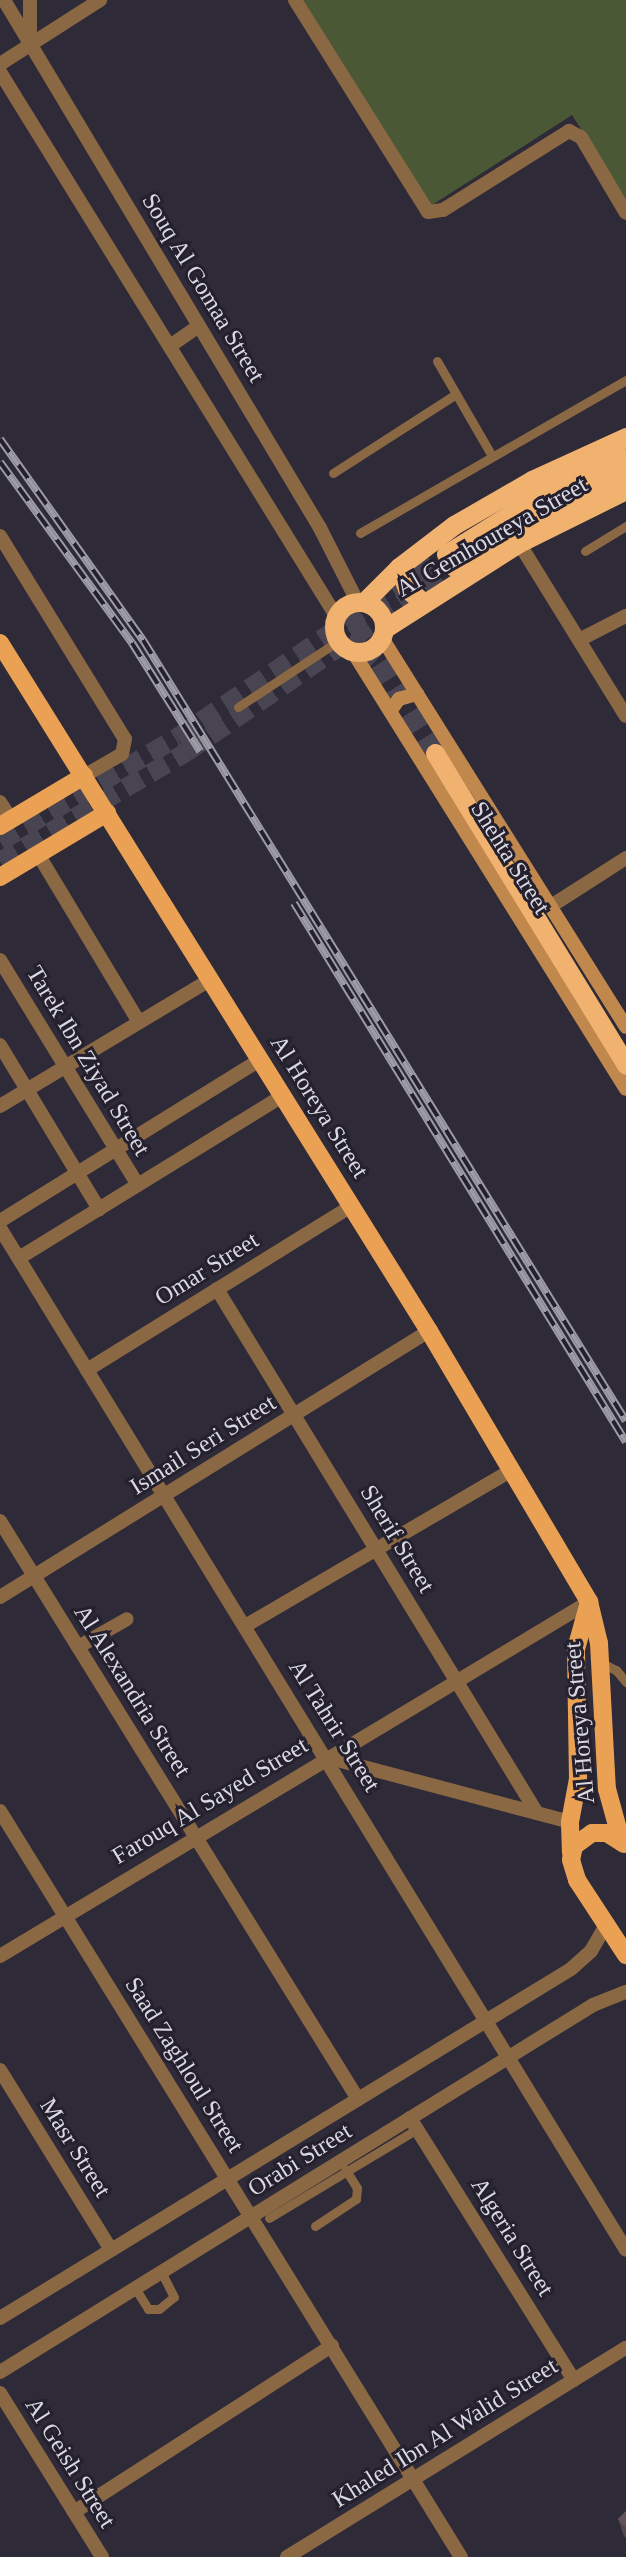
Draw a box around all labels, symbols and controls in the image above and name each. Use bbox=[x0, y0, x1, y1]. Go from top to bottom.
street label: Souq Al Gomaa Street bbox=[135, 188, 271, 388]
street label: Al Gemhoureya Street bbox=[391, 471, 593, 603]
street label: Shehta Street bbox=[464, 796, 556, 920]
street label: Tarek Ibn Ziyad Street bbox=[20, 961, 156, 1161]
street label: Al Horeya Street bbox=[264, 1030, 374, 1184]
street label: Omar Street bbox=[150, 1226, 264, 1312]
street label: Ismail Seri Street bbox=[125, 1389, 281, 1501]
street label: Sherif Street bbox=[354, 1480, 440, 1598]
street label: Al Alexandria Street bbox=[67, 1599, 197, 1783]
street label: Al Horeya Street bbox=[559, 1641, 601, 1805]
street label: Al Tahrir Street bbox=[282, 1655, 386, 1797]
street label: Farouq Al Sayed Street bbox=[106, 1731, 314, 1871]
street label: Saad Zaghloul Street bbox=[118, 1972, 250, 2158]
street label: Masr Street bbox=[33, 2093, 117, 2203]
street label: Orabi Street bbox=[243, 2117, 357, 2203]
street label: Algeria Street bbox=[464, 2173, 560, 2301]
street label: Khaled Ibn Al Walid Street bbox=[326, 2351, 564, 2515]
street label: Al Geish Street bbox=[19, 2393, 121, 2533]

